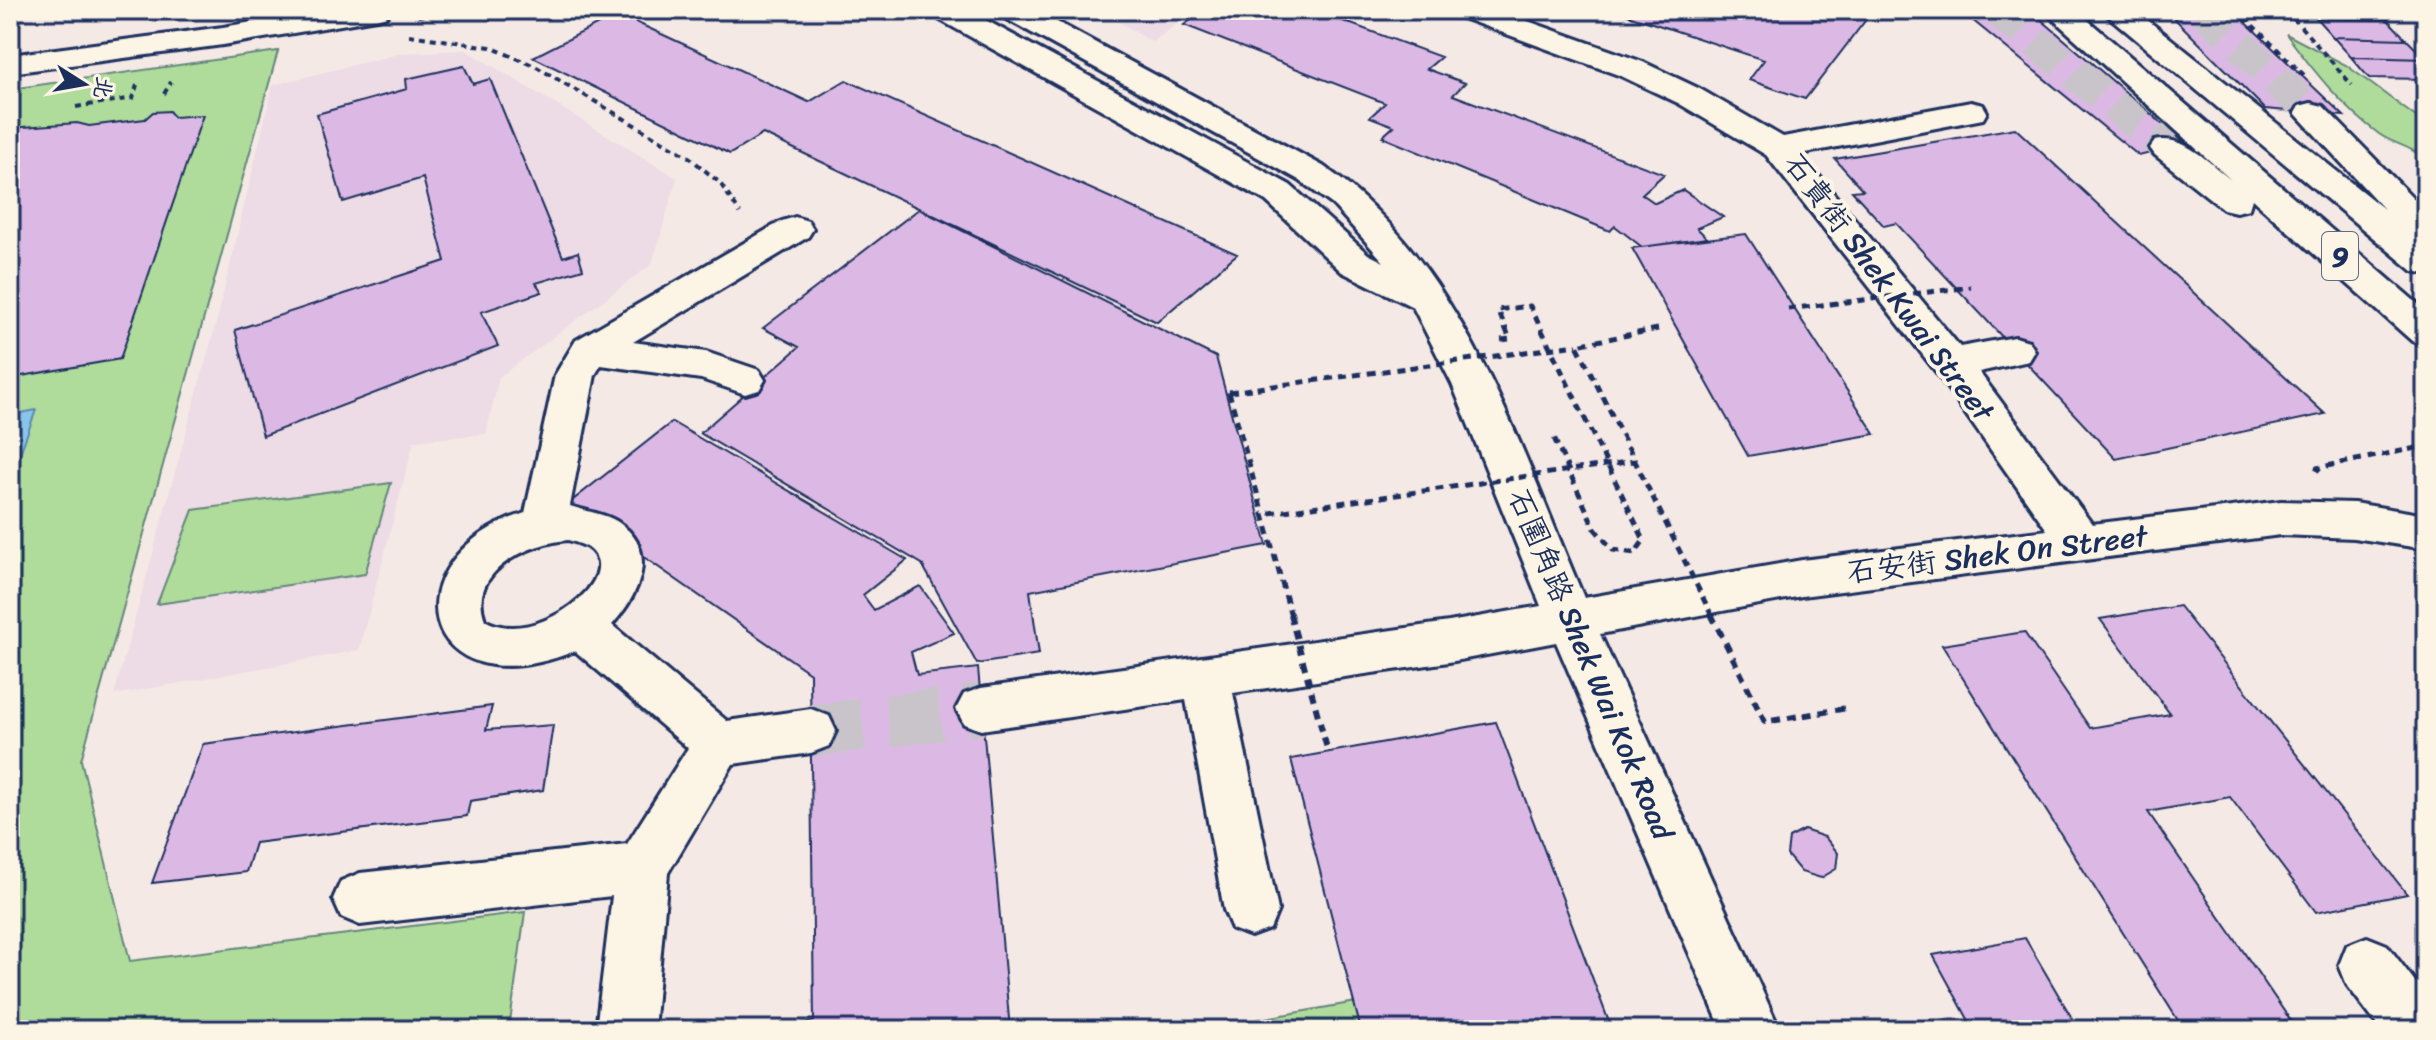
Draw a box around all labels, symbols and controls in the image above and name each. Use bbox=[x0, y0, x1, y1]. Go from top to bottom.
north arrow bbox=[44, 44, 124, 124]
text: 北 bbox=[82, 73, 124, 102]
street label: 石貴街 Shek Kwai Street bbox=[1769, 141, 2010, 435]
road number: 9 bbox=[2322, 232, 2358, 280]
street label: 石圍角路 Shek Wai Kok Road bbox=[1492, 480, 1690, 850]
street label: 石安街 Shek On Street bbox=[1844, 509, 2152, 599]

